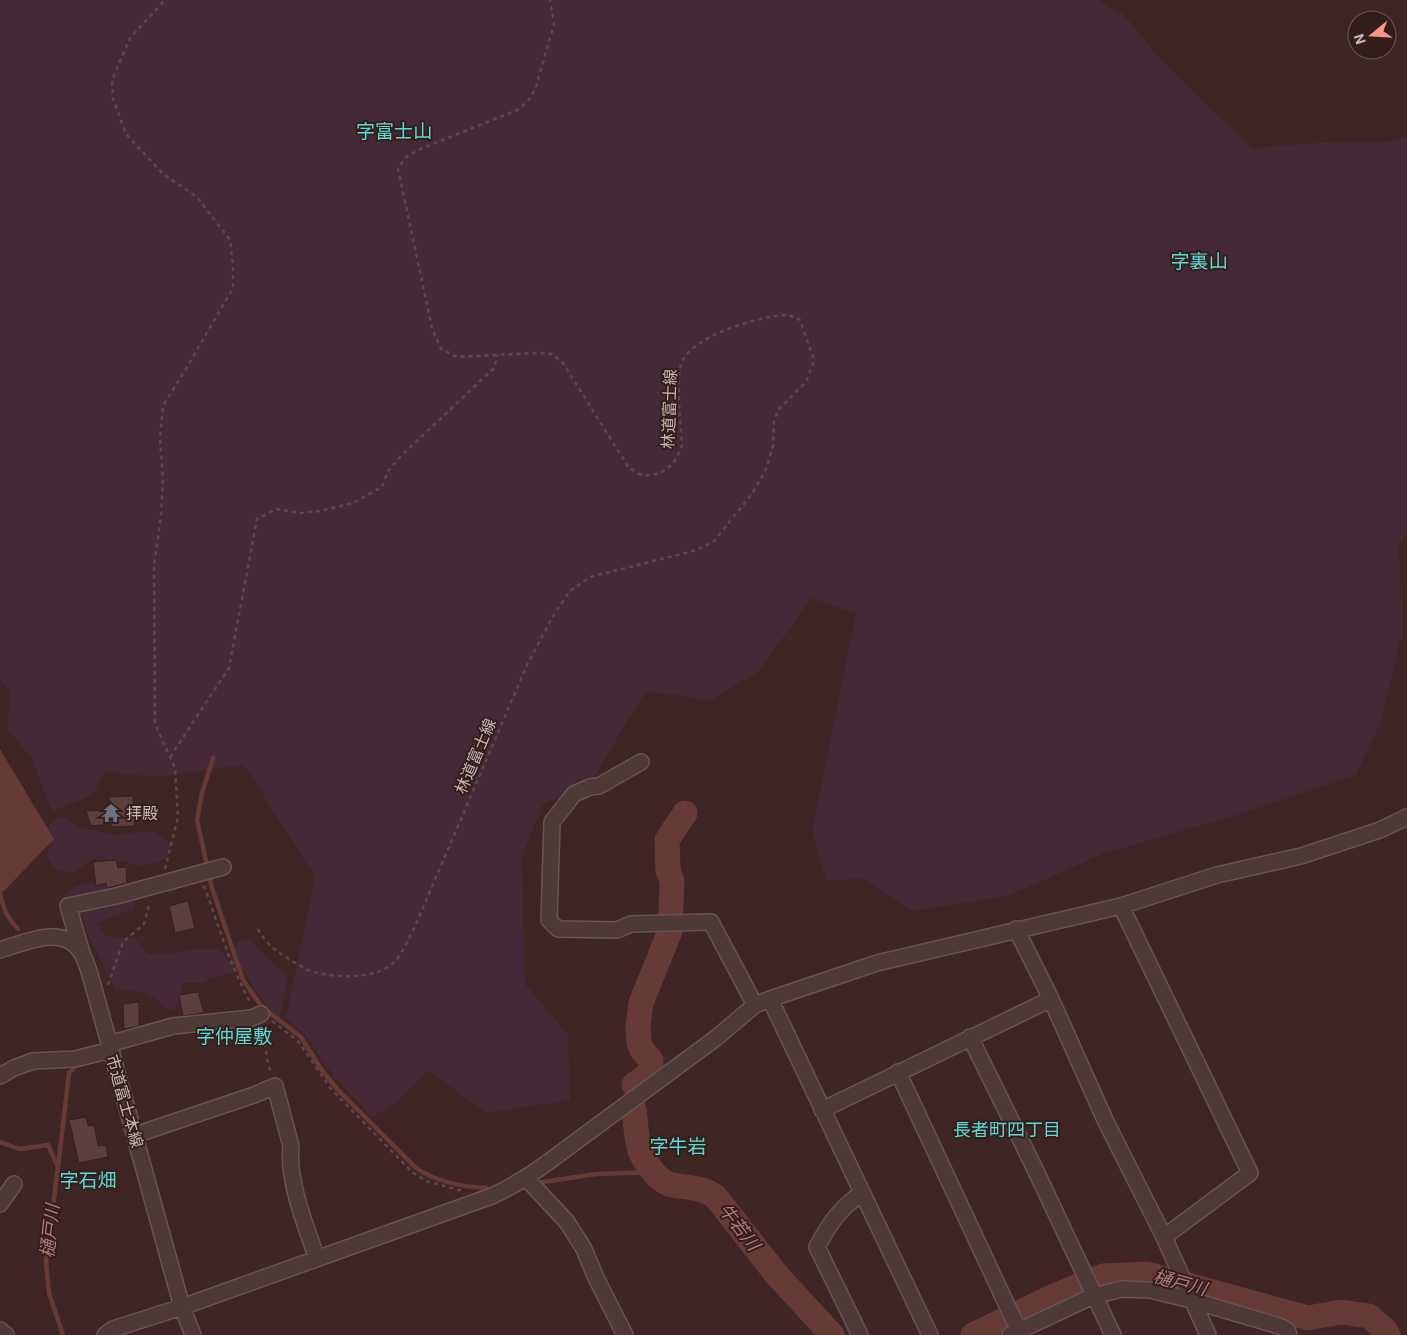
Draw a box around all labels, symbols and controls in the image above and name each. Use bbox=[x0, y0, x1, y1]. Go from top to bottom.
north arrow bbox=[1347, 10, 1397, 60]
text: N bbox=[1350, 32, 1369, 46]
district label: 字富士山 bbox=[356, 120, 432, 143]
district label: 字裏山 bbox=[1170, 250, 1228, 273]
street label: 林道富士線 bbox=[659, 369, 680, 449]
street label: 林道富士線 bbox=[451, 716, 500, 797]
temple icon: 拝殿 bbox=[100, 802, 122, 824]
place label: 拝殿 bbox=[126, 804, 158, 823]
district label: 字仲屋敷 bbox=[196, 1025, 272, 1048]
street label: 市道富士本線 bbox=[102, 1052, 147, 1150]
district label: 長者町四丁目 bbox=[953, 1119, 1061, 1140]
district label: 字牛岩 bbox=[649, 1135, 707, 1158]
district label: 字石畑 bbox=[59, 1169, 117, 1192]
water label: 牛若川 bbox=[714, 1199, 766, 1256]
water label: 樋戸川 bbox=[36, 1201, 63, 1259]
water label: 樋戸川 bbox=[1151, 1265, 1211, 1300]

